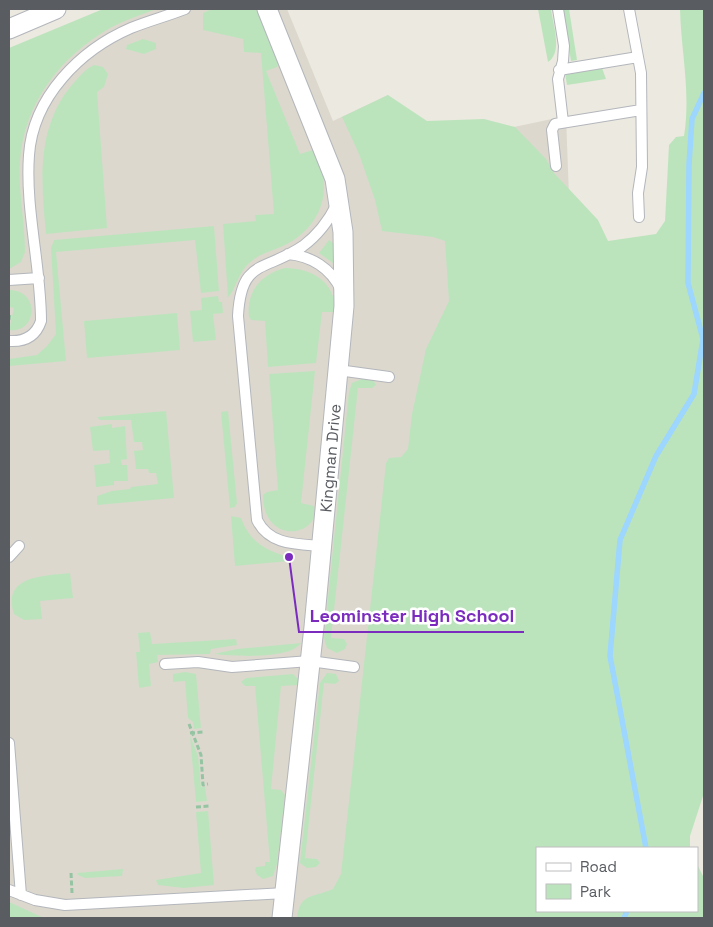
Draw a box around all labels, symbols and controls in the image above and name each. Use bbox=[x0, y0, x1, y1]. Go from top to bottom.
street label: Kingman Drive bbox=[315, 403, 346, 513]
callout: Leominster High School bbox=[299, 599, 524, 632]
text: Leominster High School bbox=[310, 604, 514, 627]
legend bbox=[536, 847, 698, 912]
text: Road bbox=[580, 857, 617, 876]
text: Park bbox=[580, 882, 611, 901]

